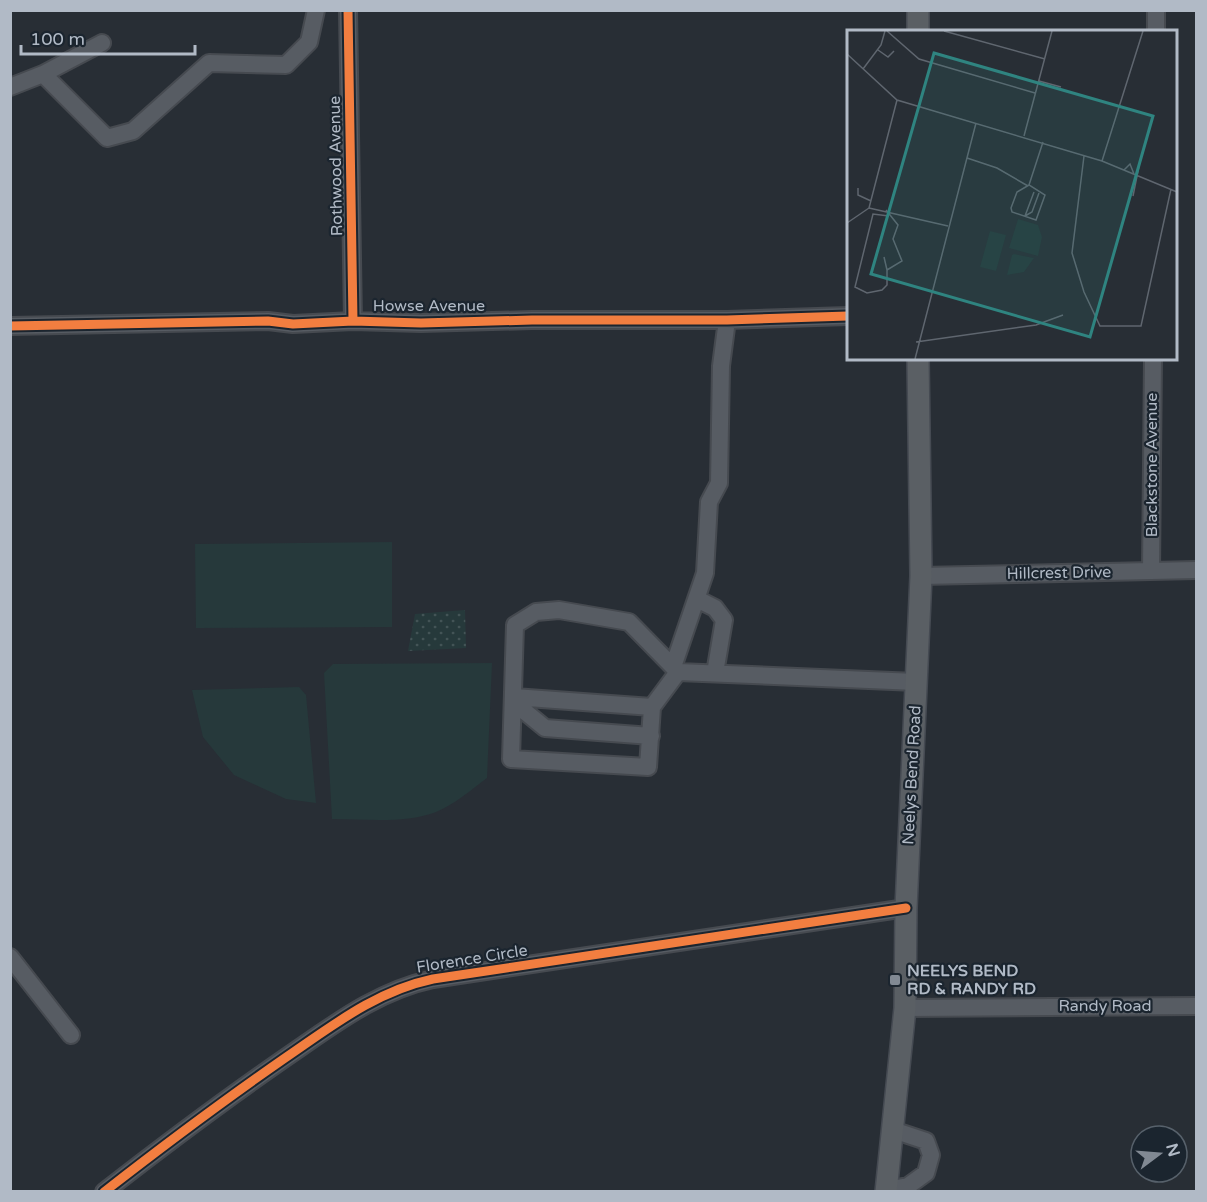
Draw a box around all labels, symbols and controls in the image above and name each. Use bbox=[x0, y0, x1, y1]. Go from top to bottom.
scale bar bbox=[21, 18, 195, 56]
text: 100 m bbox=[30, 28, 85, 50]
inset map bbox=[847, 30, 1177, 360]
street label: Rothwood Avenue bbox=[325, 96, 347, 236]
street label: Howse Avenue bbox=[373, 296, 485, 316]
street label: Blackstone Avenue bbox=[1142, 393, 1162, 537]
street label: Hillcrest Drive bbox=[1007, 562, 1111, 584]
street label: Neelys Bend Road bbox=[898, 705, 926, 845]
street label: Florence Circle bbox=[415, 940, 529, 978]
place label: NEELYS BEND RD & RANDY RD bbox=[907, 961, 1036, 999]
marker: NEELYS BEND RD & RANDY RD bbox=[888, 973, 902, 987]
street label: Randy Road bbox=[1058, 996, 1152, 1016]
north arrow bbox=[1129, 1124, 1189, 1184]
text: N bbox=[1161, 1141, 1184, 1159]

